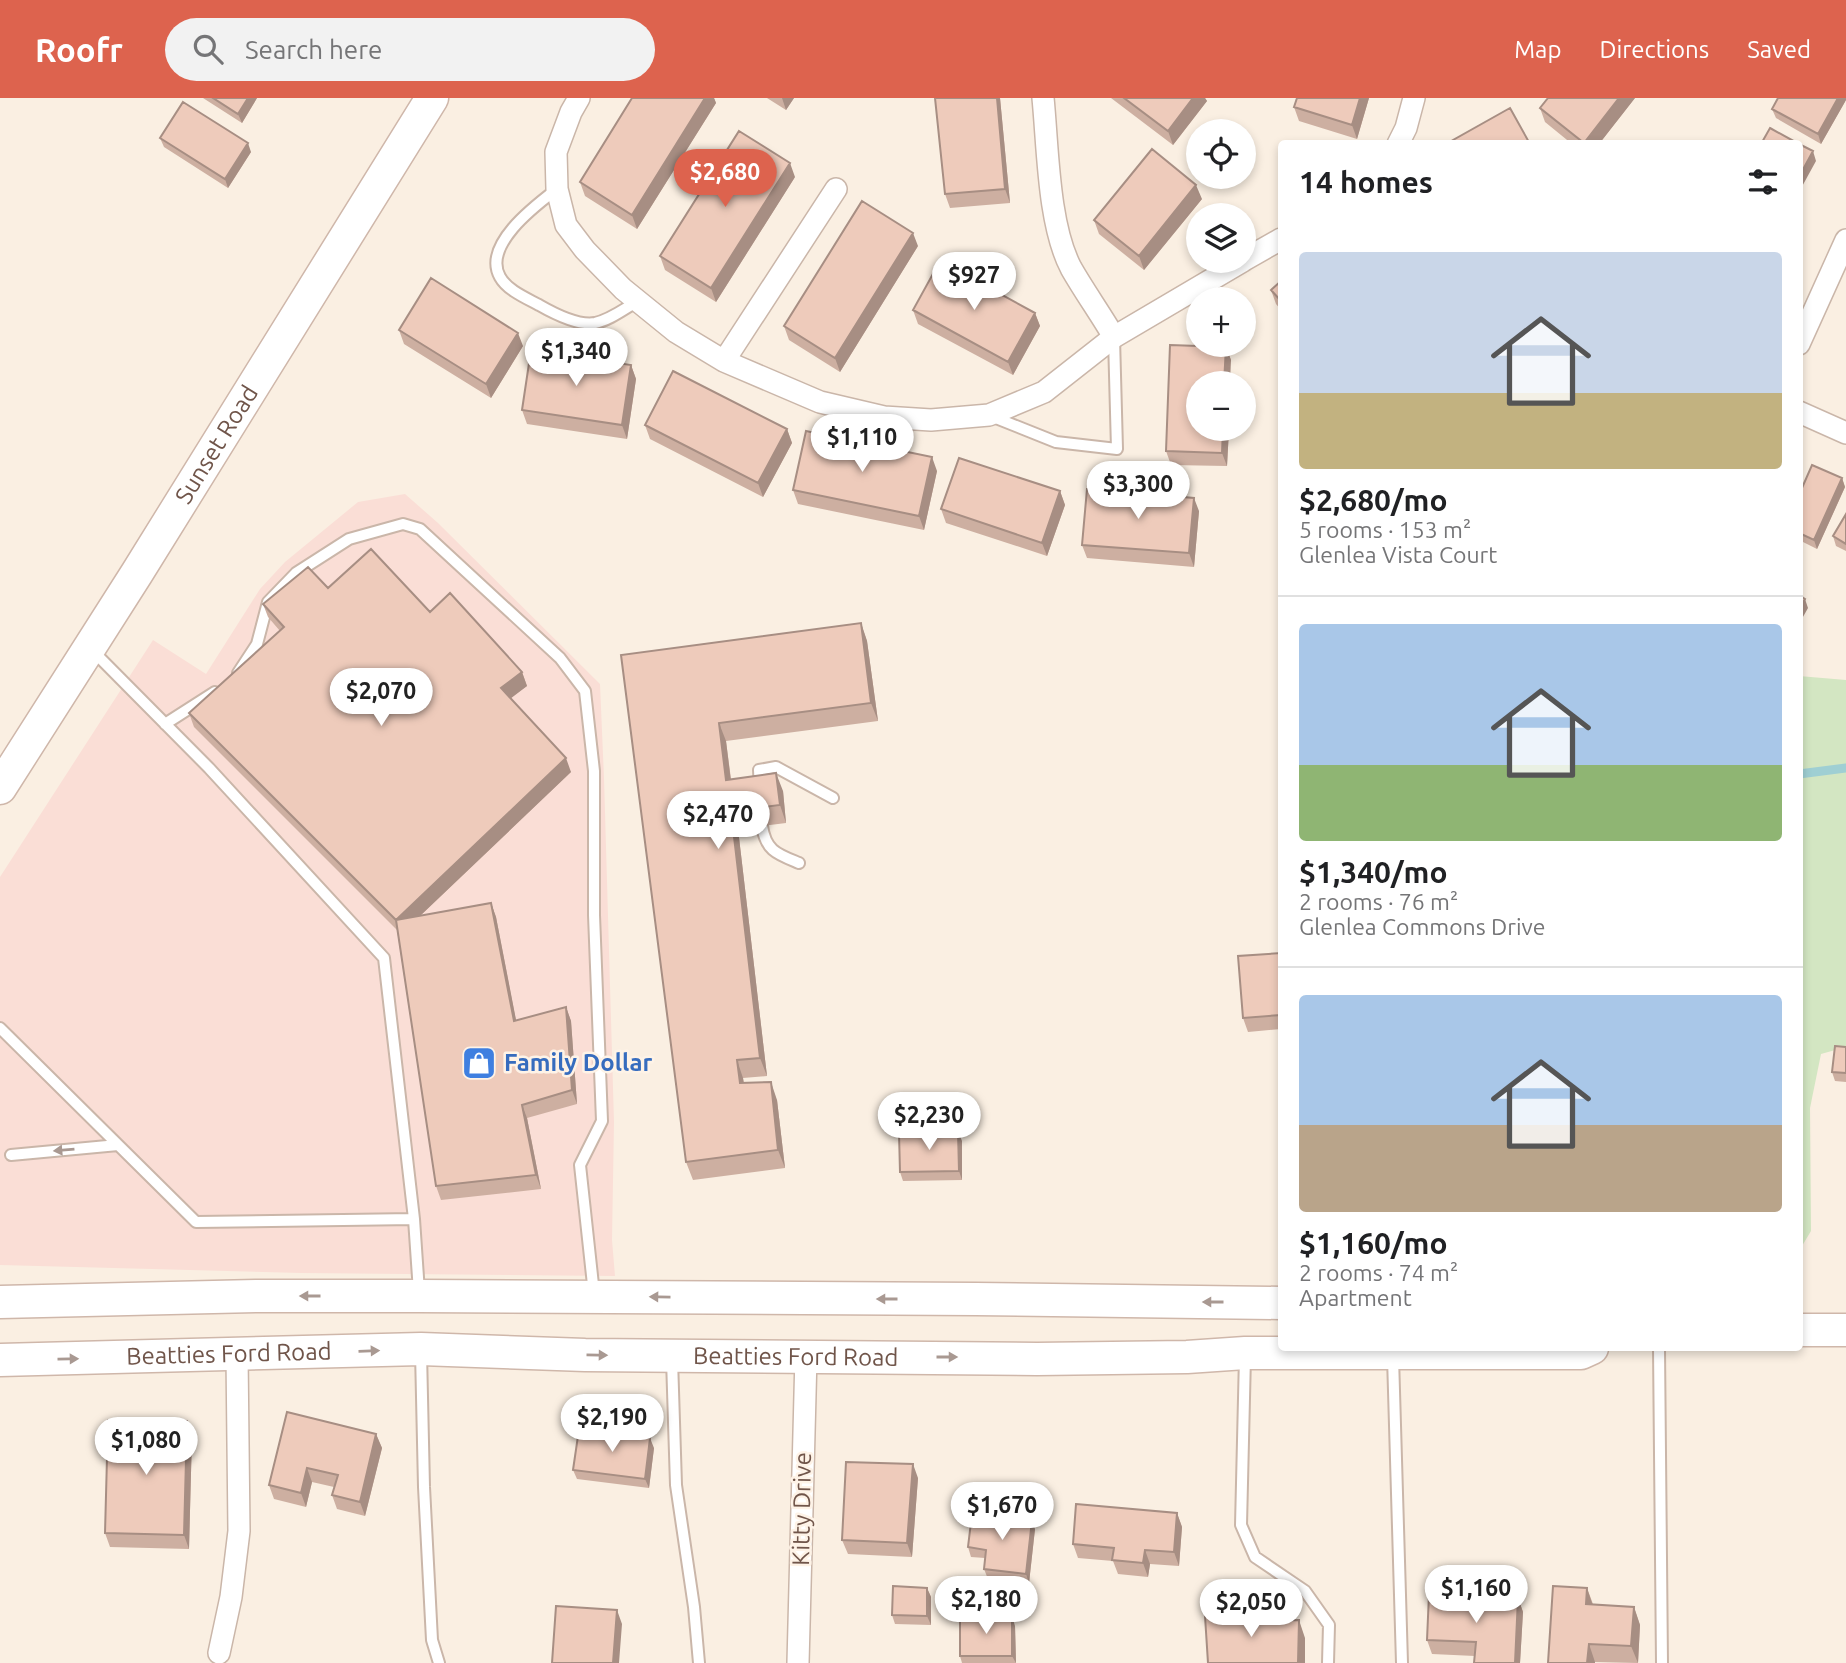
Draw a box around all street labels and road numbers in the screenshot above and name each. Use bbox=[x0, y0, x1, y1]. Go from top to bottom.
street label: Sunset Road bbox=[169, 380, 263, 508]
street label: Beatties Ford Road bbox=[126, 1337, 332, 1370]
street label: Beatties Ford Road bbox=[693, 1342, 899, 1371]
street label: Kitty Drive bbox=[787, 1452, 816, 1566]

